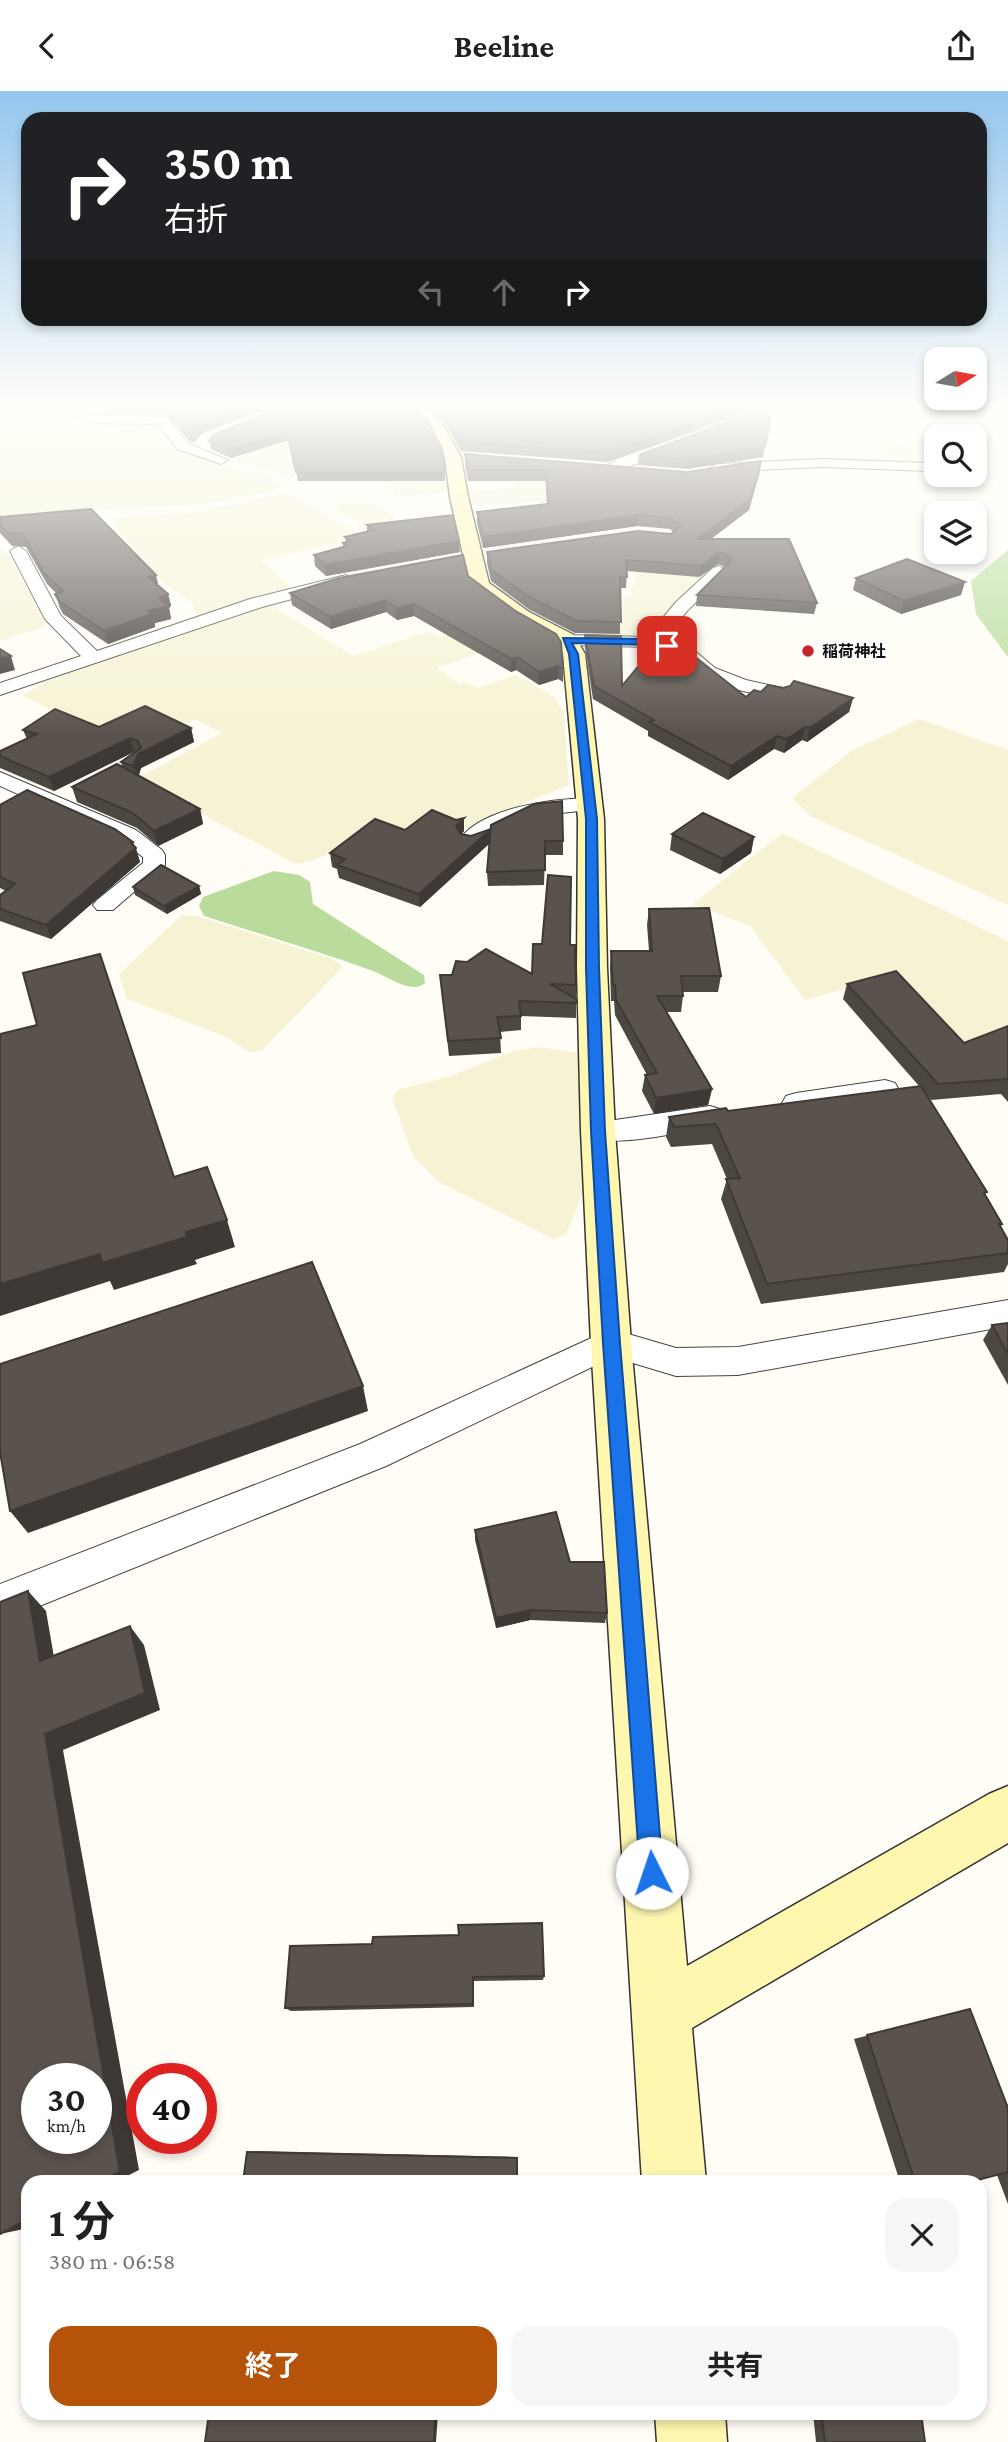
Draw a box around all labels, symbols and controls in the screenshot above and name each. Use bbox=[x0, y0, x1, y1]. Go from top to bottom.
icon: back bbox=[28, 27, 66, 65]
icon: share bbox=[942, 27, 980, 65]
text: Beeline bbox=[454, 28, 554, 64]
text: 350 m bbox=[164, 135, 293, 190]
icon: right bbox=[49, 140, 140, 231]
text: 右折 bbox=[164, 201, 228, 237]
icon: left bbox=[412, 273, 450, 311]
icon: ahead bbox=[485, 273, 523, 311]
icon: right bbox=[558, 273, 596, 311]
north arrow bbox=[924, 347, 987, 409]
map controls bbox=[924, 347, 987, 564]
button: search bbox=[924, 424, 987, 487]
button: layers bbox=[924, 501, 987, 564]
pin bbox=[637, 616, 697, 676]
icon: arrive bbox=[648, 627, 686, 665]
place label: 稲荷神社 bbox=[822, 642, 886, 660]
marker: 稲荷神社 bbox=[800, 643, 816, 659]
position arrow bbox=[615, 1836, 689, 1910]
speed limit sign: 40 bbox=[126, 2063, 217, 2154]
text: 30 bbox=[47, 2080, 86, 2119]
text: km/h bbox=[47, 2116, 86, 2136]
text: 1 分 bbox=[49, 2198, 115, 2245]
button: close bbox=[885, 2198, 959, 2272]
text: 380 m · 06:58 bbox=[49, 2248, 175, 2274]
button: 終了 bbox=[49, 2326, 497, 2406]
button: 共有 bbox=[511, 2326, 959, 2406]

